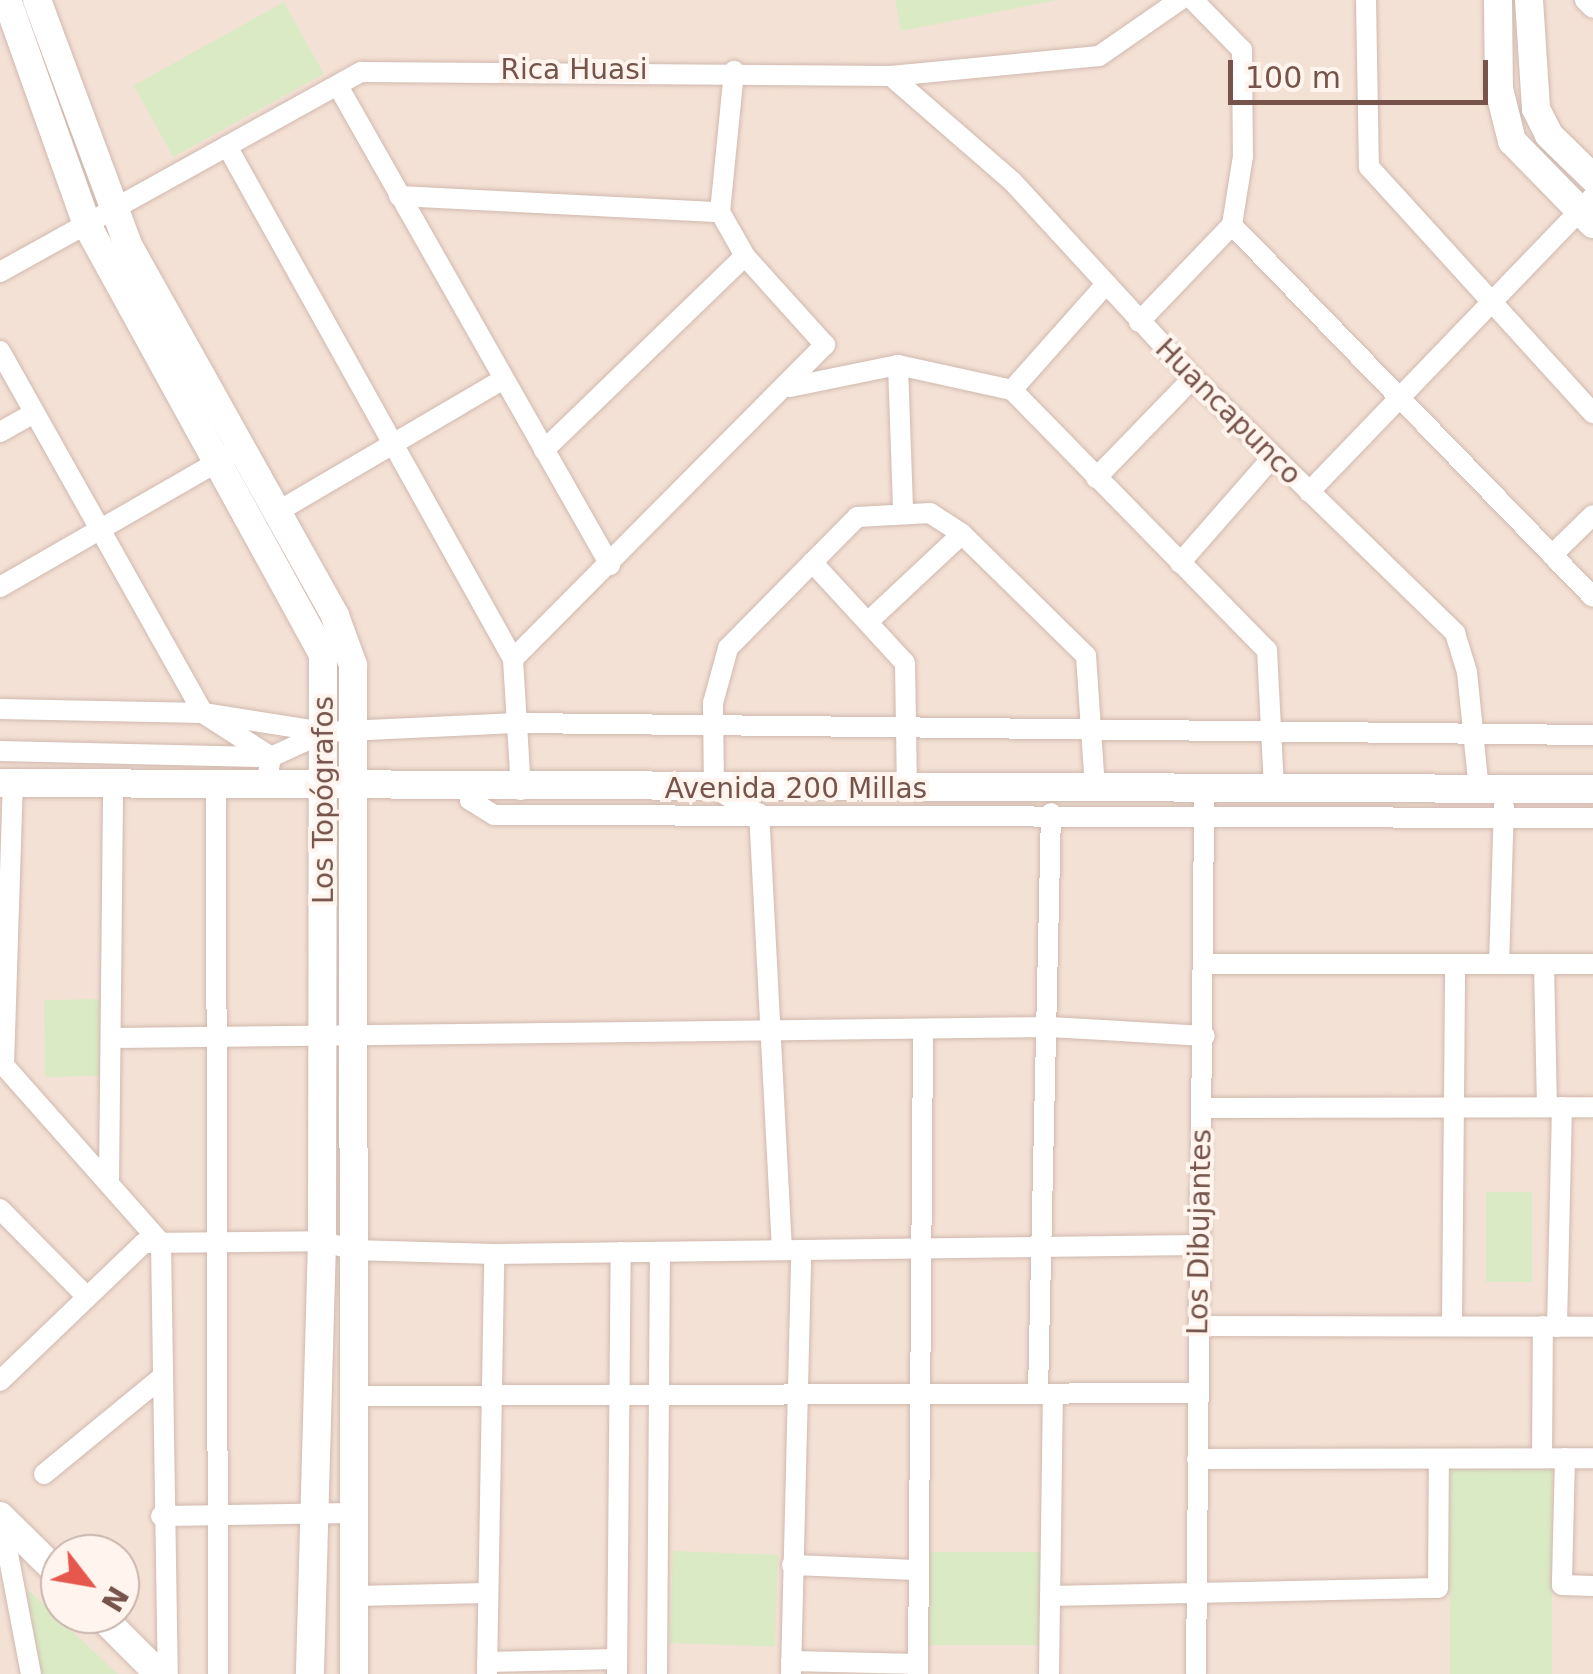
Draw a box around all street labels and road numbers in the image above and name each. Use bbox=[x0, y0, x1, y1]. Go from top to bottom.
street label: Rica Huasi bbox=[500, 53, 648, 87]
street label: Huancapunco bbox=[1148, 332, 1308, 492]
street label: Los Topógrafos bbox=[307, 696, 341, 904]
street label: Avenida 200 Millas bbox=[665, 772, 927, 806]
street label: Los Dibujantes bbox=[1181, 1129, 1219, 1335]

